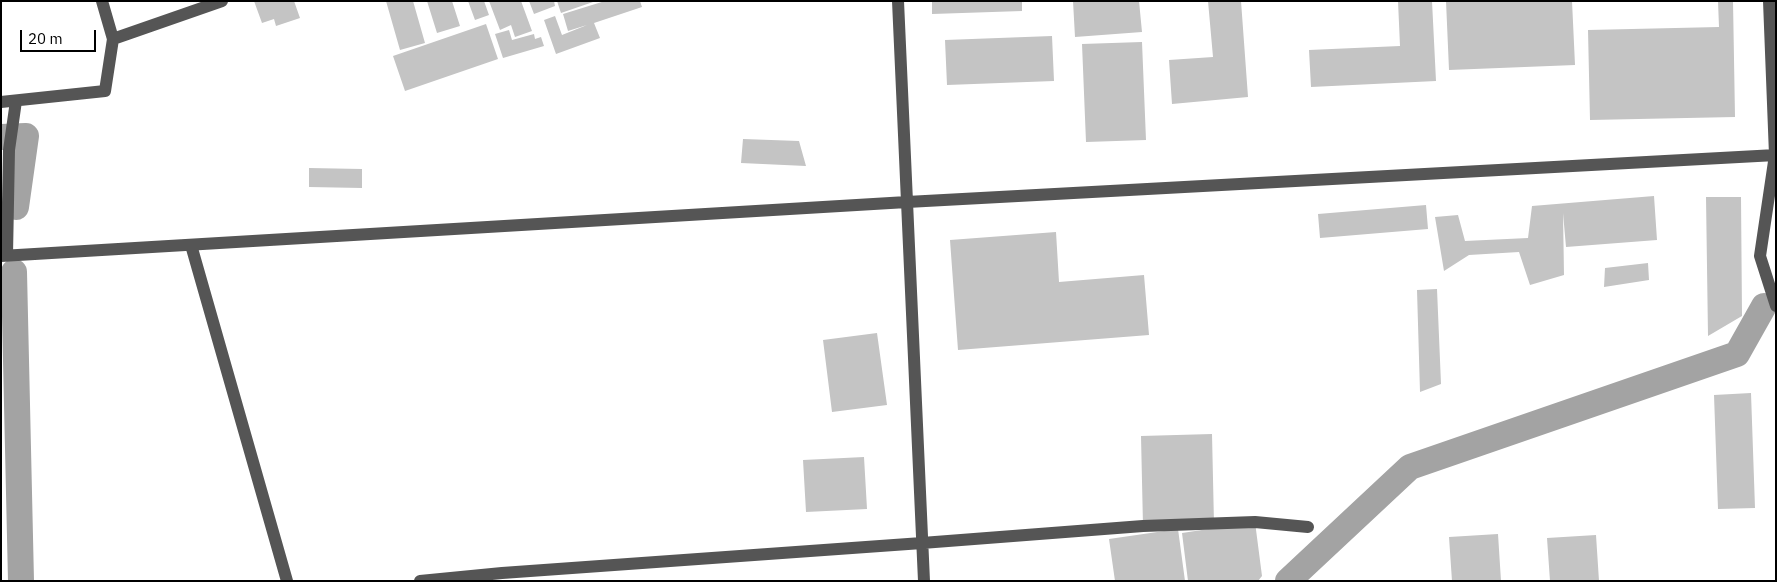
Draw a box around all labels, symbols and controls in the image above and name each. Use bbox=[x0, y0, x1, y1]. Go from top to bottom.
scale bar bbox=[22, 20, 99, 52]
text: 20 m bbox=[28, 29, 63, 48]

